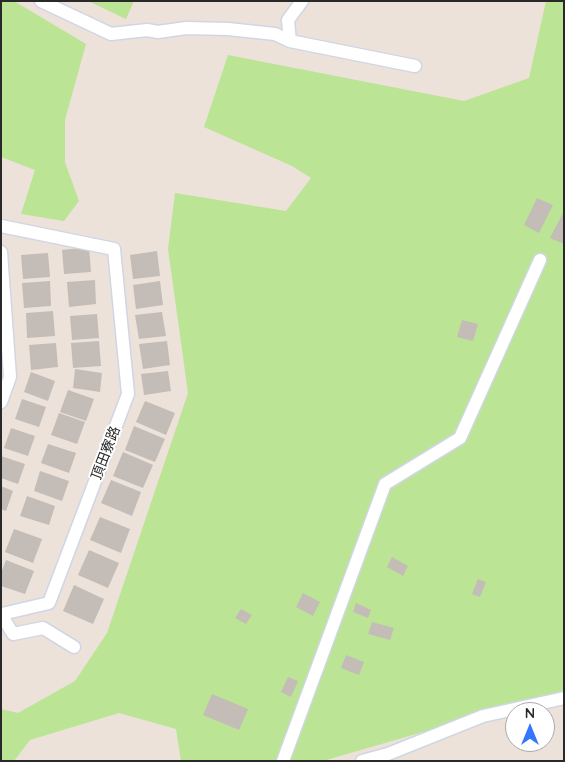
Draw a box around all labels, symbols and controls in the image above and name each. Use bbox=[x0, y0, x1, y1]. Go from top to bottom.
street label: 頂田寮路 bbox=[88, 424, 124, 482]
north arrow bbox=[505, 702, 555, 752]
text: N bbox=[525, 704, 535, 722]

